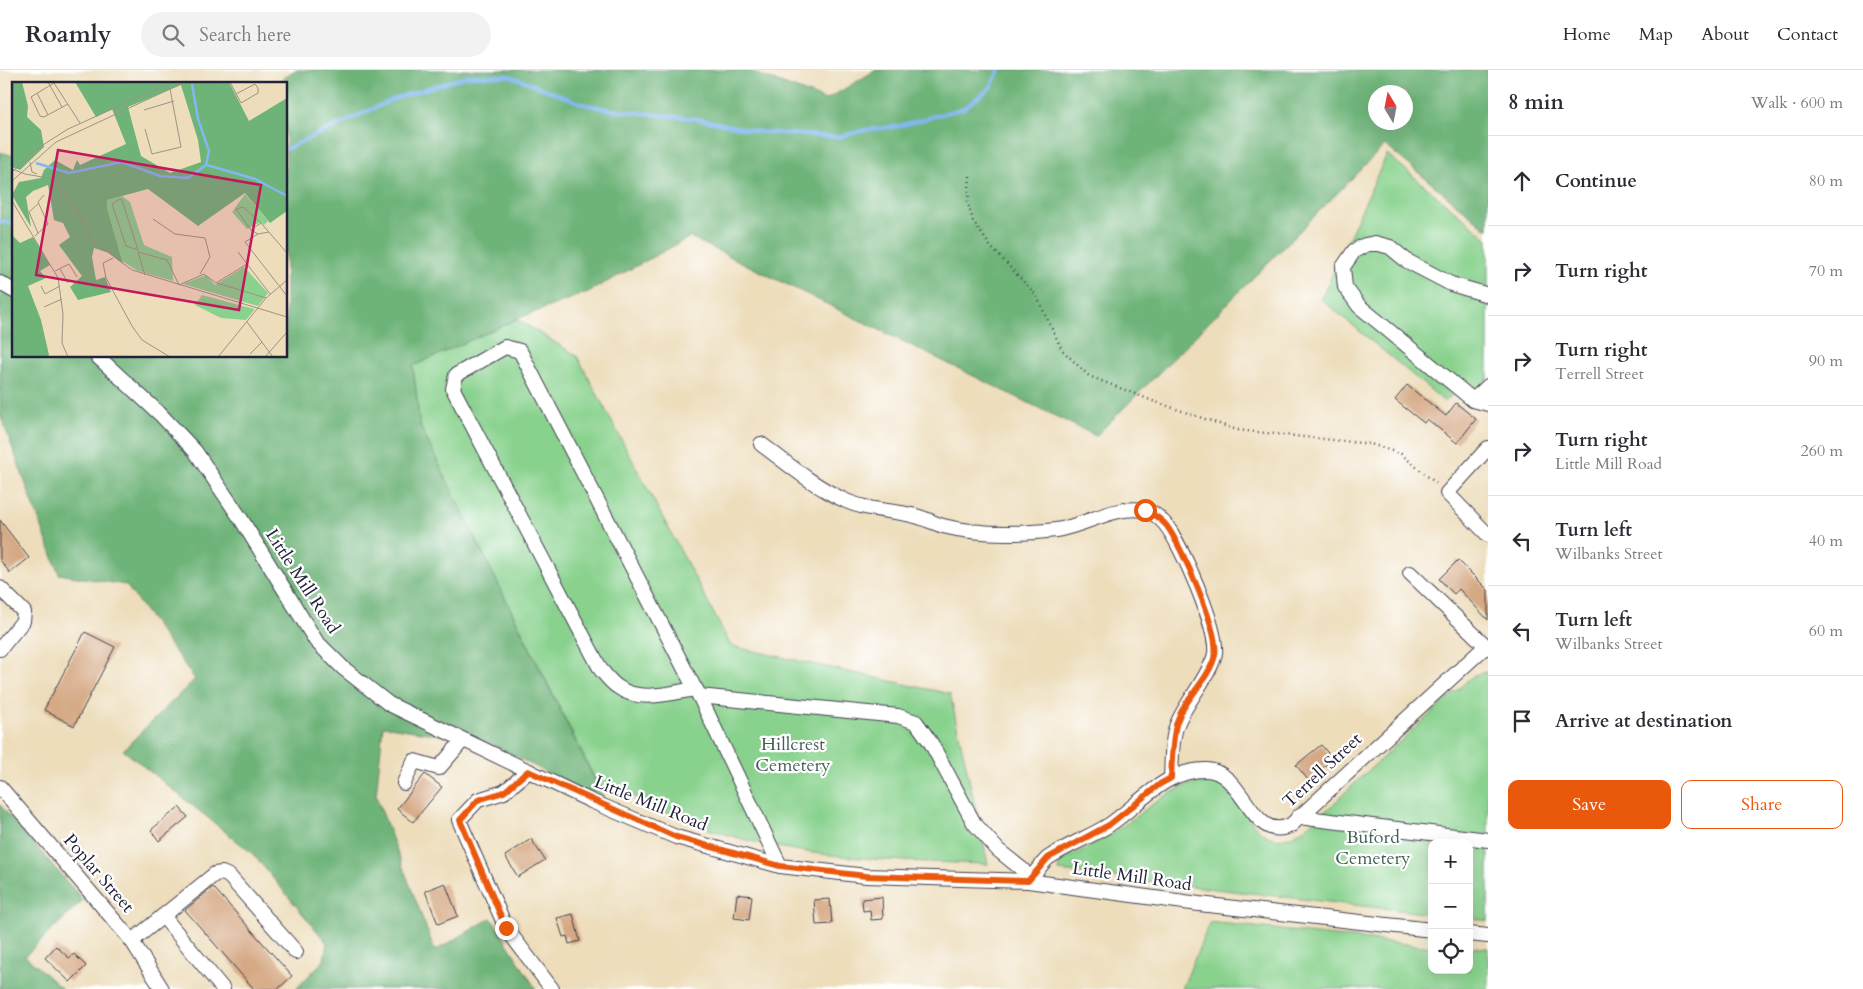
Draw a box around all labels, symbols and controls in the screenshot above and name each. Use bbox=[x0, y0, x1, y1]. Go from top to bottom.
search box bbox=[141, 12, 491, 57]
text: Roamly bbox=[25, 18, 111, 51]
icon: search bbox=[159, 21, 187, 49]
text: Search here bbox=[199, 22, 291, 48]
text: Home bbox=[1563, 22, 1611, 47]
text: Map bbox=[1639, 22, 1673, 47]
text: About bbox=[1701, 22, 1749, 47]
text: Contact bbox=[1777, 22, 1838, 47]
inset map bbox=[12, 82, 288, 358]
north arrow bbox=[1368, 85, 1413, 130]
text: 8 min bbox=[1508, 88, 1564, 117]
text: Walk · 600 m bbox=[1751, 92, 1843, 114]
icon: ahead bbox=[1508, 167, 1536, 195]
text: Continue bbox=[1555, 168, 1637, 194]
text: 80 m bbox=[1809, 170, 1843, 192]
icon: right bbox=[1508, 257, 1536, 285]
text: Turn right bbox=[1555, 258, 1647, 284]
text: 70 m bbox=[1809, 260, 1843, 282]
text: Turn right bbox=[1555, 337, 1647, 363]
icon: right bbox=[1508, 347, 1536, 375]
text: 90 m bbox=[1809, 350, 1843, 372]
text: Terrell Street bbox=[1555, 363, 1644, 385]
text: Turn right bbox=[1555, 427, 1647, 453]
icon: right bbox=[1508, 437, 1536, 465]
text: 260 m bbox=[1801, 440, 1843, 462]
text: Little Mill Road bbox=[1555, 453, 1662, 475]
route start bbox=[1134, 499, 1157, 522]
text: Turn left bbox=[1555, 517, 1632, 543]
street label: Little Mill Road bbox=[259, 524, 346, 639]
icon: left bbox=[1508, 527, 1536, 555]
text: 40 m bbox=[1809, 530, 1843, 552]
text: Wilbanks Street bbox=[1555, 543, 1663, 565]
text: Turn left bbox=[1555, 607, 1632, 633]
icon: left bbox=[1508, 617, 1536, 645]
text: 60 m bbox=[1809, 620, 1843, 642]
text: Wilbanks Street bbox=[1555, 633, 1663, 655]
icon: arrive bbox=[1508, 707, 1536, 735]
text: Arrive at destination bbox=[1555, 708, 1732, 734]
street label: Terrell Street bbox=[1277, 727, 1368, 814]
park label: Hillcrest Cemetery bbox=[755, 732, 831, 778]
street label: Little Mill Road bbox=[590, 769, 712, 838]
button: Save bbox=[1508, 780, 1671, 829]
button: Share bbox=[1681, 780, 1843, 829]
park label: Buford Cemetery bbox=[1335, 825, 1411, 871]
street label: Poplar Street bbox=[57, 829, 140, 918]
map controls bbox=[1428, 839, 1473, 974]
button: + bbox=[1428, 839, 1473, 884]
street label: Little Mill Road bbox=[1071, 856, 1194, 897]
button: − bbox=[1428, 884, 1473, 929]
route end bbox=[495, 917, 518, 940]
button: locate bbox=[1428, 929, 1473, 974]

